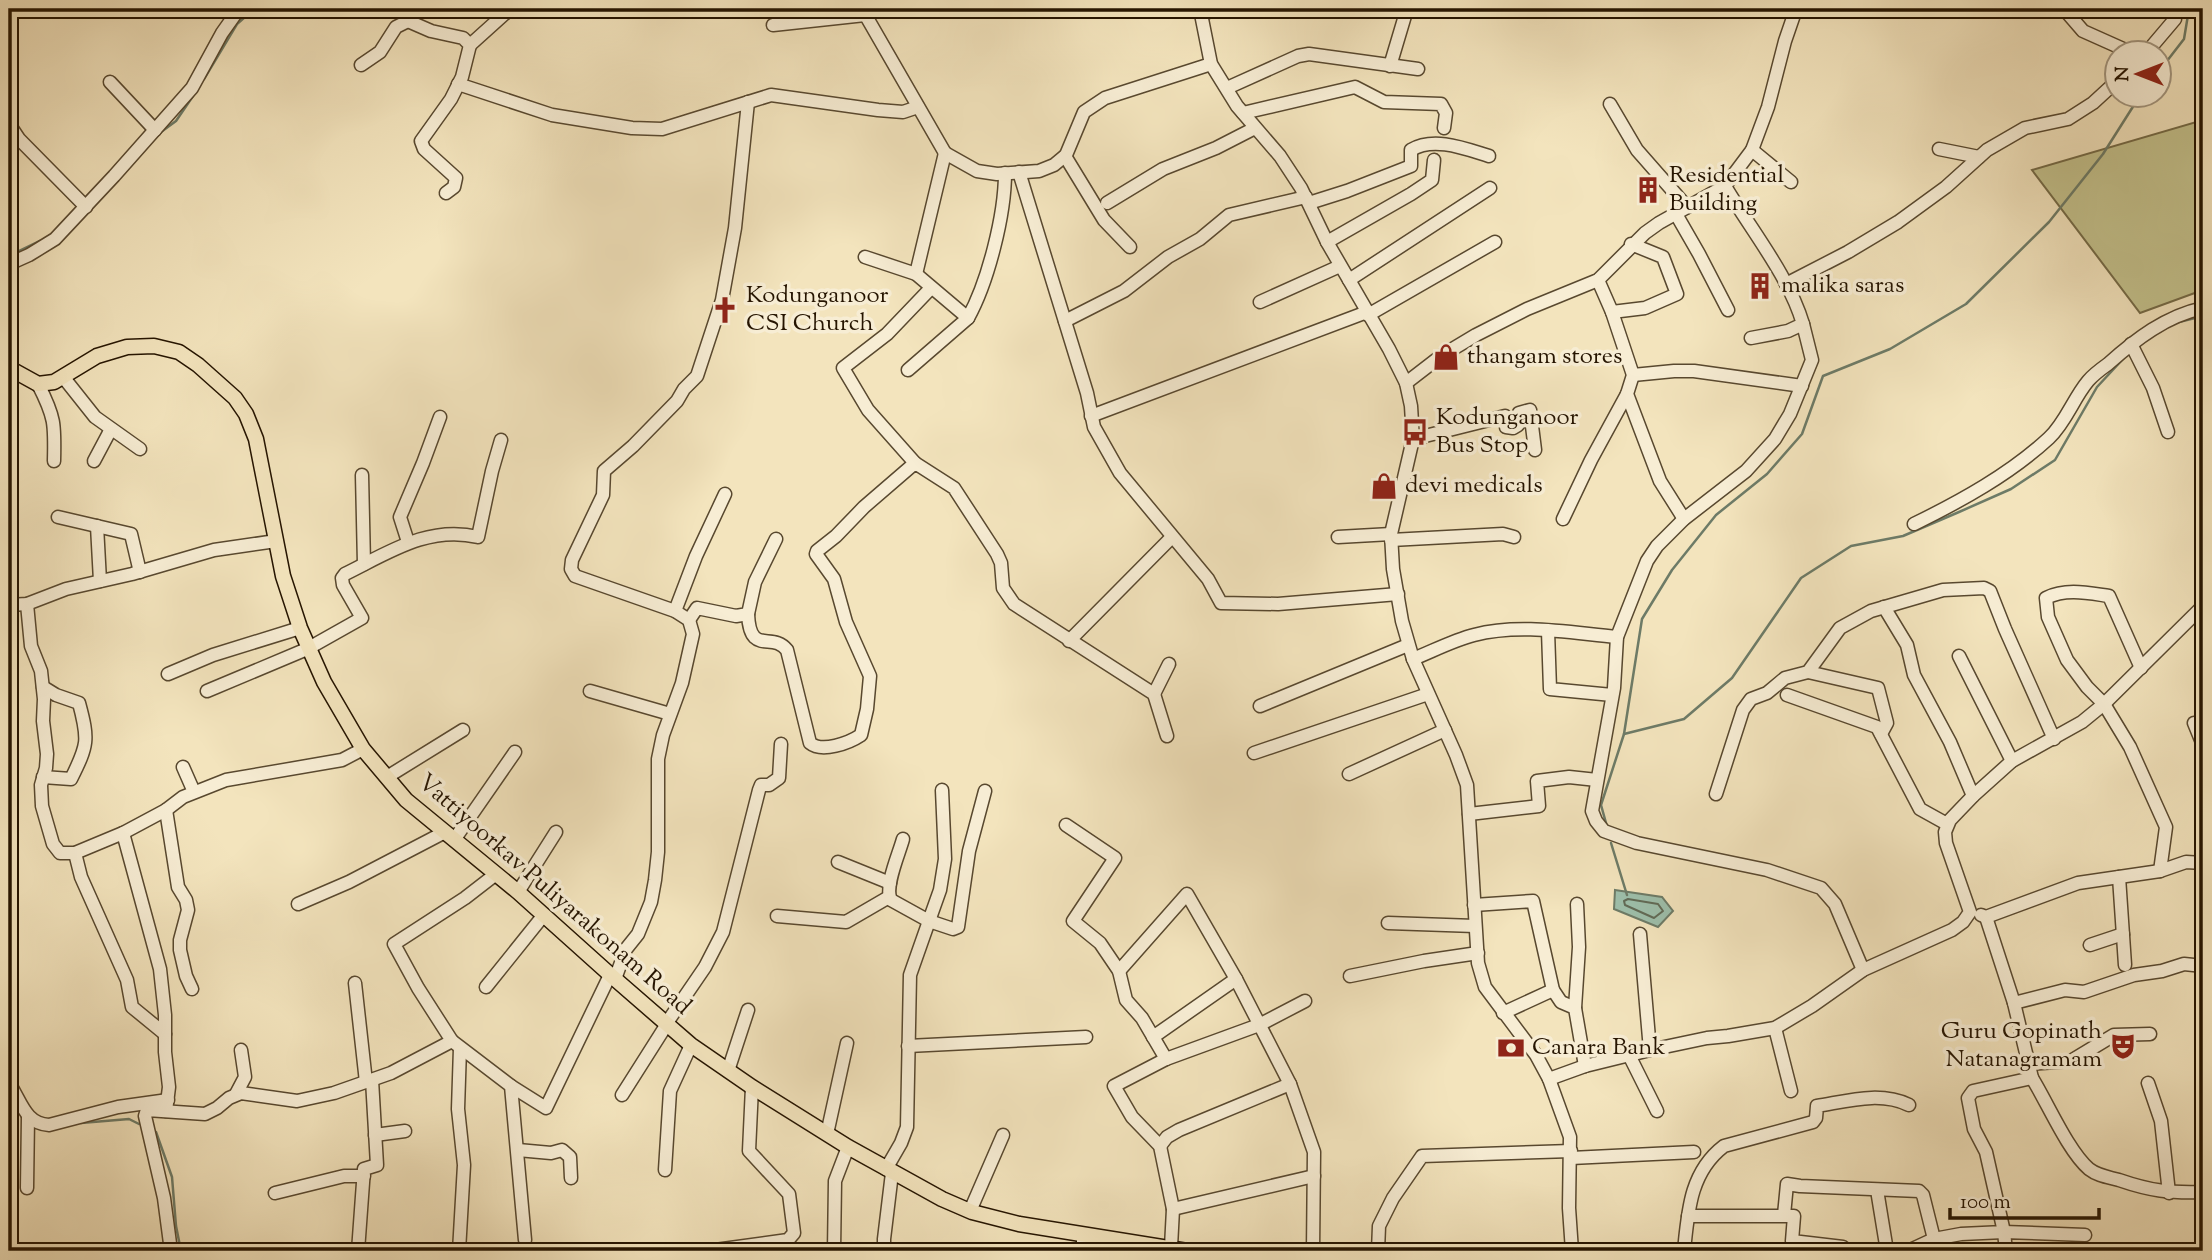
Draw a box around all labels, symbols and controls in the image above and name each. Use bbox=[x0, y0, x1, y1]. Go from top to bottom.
north arrow bbox=[2104, 38, 2174, 108]
text: N bbox=[2110, 66, 2137, 82]
place label: Residential Building bbox=[1669, 159, 1784, 221]
building icon: Residential Building bbox=[1633, 175, 1663, 205]
place label: malika saras bbox=[1781, 269, 1904, 303]
building icon: malika saras bbox=[1745, 271, 1775, 301]
place label: Kodunganoor CSI Church bbox=[746, 279, 889, 341]
church icon: Kodunganoor CSI Church bbox=[710, 295, 740, 325]
place label: thangam stores bbox=[1467, 340, 1622, 374]
shop icon: thangam stores bbox=[1431, 342, 1461, 372]
place label: Kodunganoor Bus Stop bbox=[1436, 401, 1579, 463]
bus stop icon: Kodunganoor Bus Stop bbox=[1400, 417, 1430, 447]
place label: devi medicals bbox=[1405, 469, 1543, 503]
shop icon: devi medicals bbox=[1369, 471, 1399, 501]
street label: Vattiyoorkav Puliyarakonam Road bbox=[410, 766, 699, 1024]
place label: Guru Gopinath Natanagramam bbox=[1941, 1015, 2102, 1077]
place label: Canara Bank bbox=[1532, 1031, 1666, 1065]
theatre icon: Guru Gopinath Natanagramam bbox=[2108, 1031, 2138, 1061]
bank icon: Canara Bank bbox=[1496, 1033, 1526, 1063]
scale bar bbox=[1950, 1176, 2098, 1220]
text: 100 m bbox=[1960, 1188, 2011, 1218]

